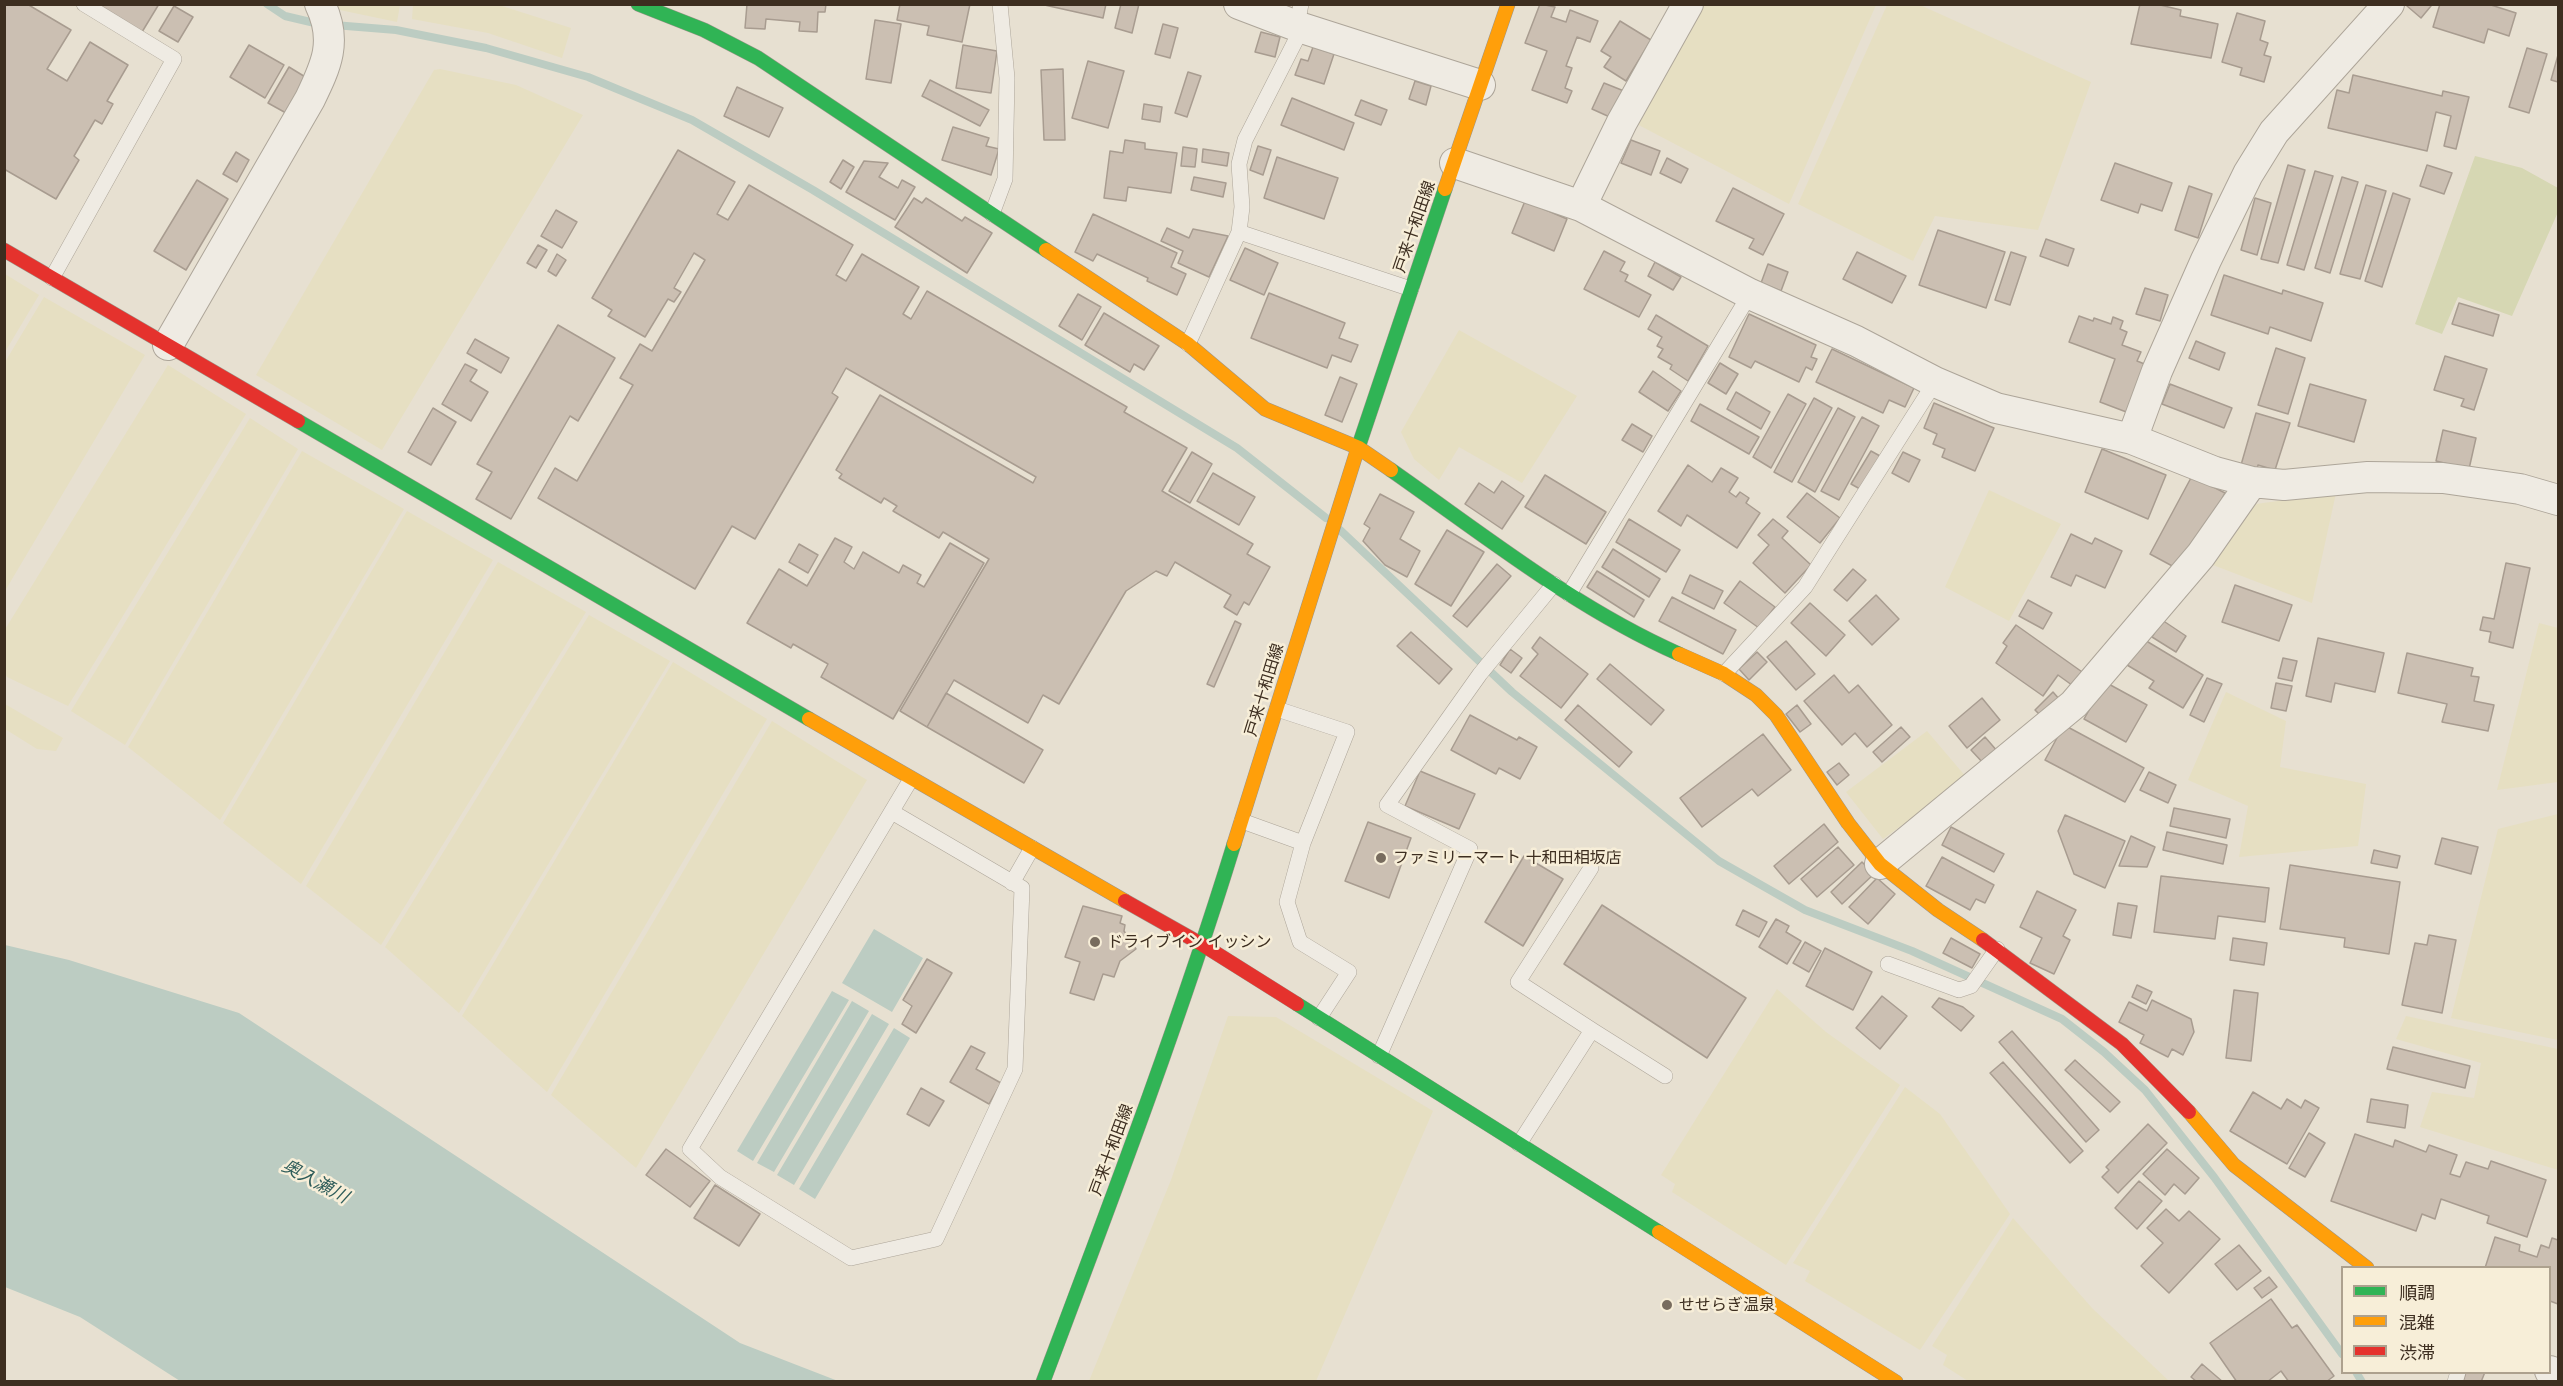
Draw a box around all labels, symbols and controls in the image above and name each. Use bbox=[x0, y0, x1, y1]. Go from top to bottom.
street label: 戸来十和田線 bbox=[1390, 178, 1440, 276]
street label: 戸来十和田線 bbox=[1242, 641, 1288, 739]
place label: ファミリーマート 十和田相坂店 bbox=[1393, 848, 1622, 868]
marker: ファミリーマート 十和田相坂店 bbox=[1374, 851, 1388, 865]
place label: ドライブイン イッシン bbox=[1107, 932, 1272, 952]
marker: ドライブイン イッシン bbox=[1088, 935, 1102, 949]
street label: 戸来十和田線 bbox=[1087, 1102, 1137, 1198]
water label: 奥入瀬川 bbox=[278, 1156, 352, 1208]
legend bbox=[2341, 1266, 2551, 1374]
text: 順調 bbox=[2399, 1282, 2435, 1304]
place label: せせらぎ温泉 bbox=[1679, 1295, 1775, 1315]
marker: せせらぎ温泉 bbox=[1660, 1298, 1674, 1312]
text: 混雑 bbox=[2399, 1312, 2435, 1334]
text: 渋滞 bbox=[2399, 1342, 2435, 1364]

